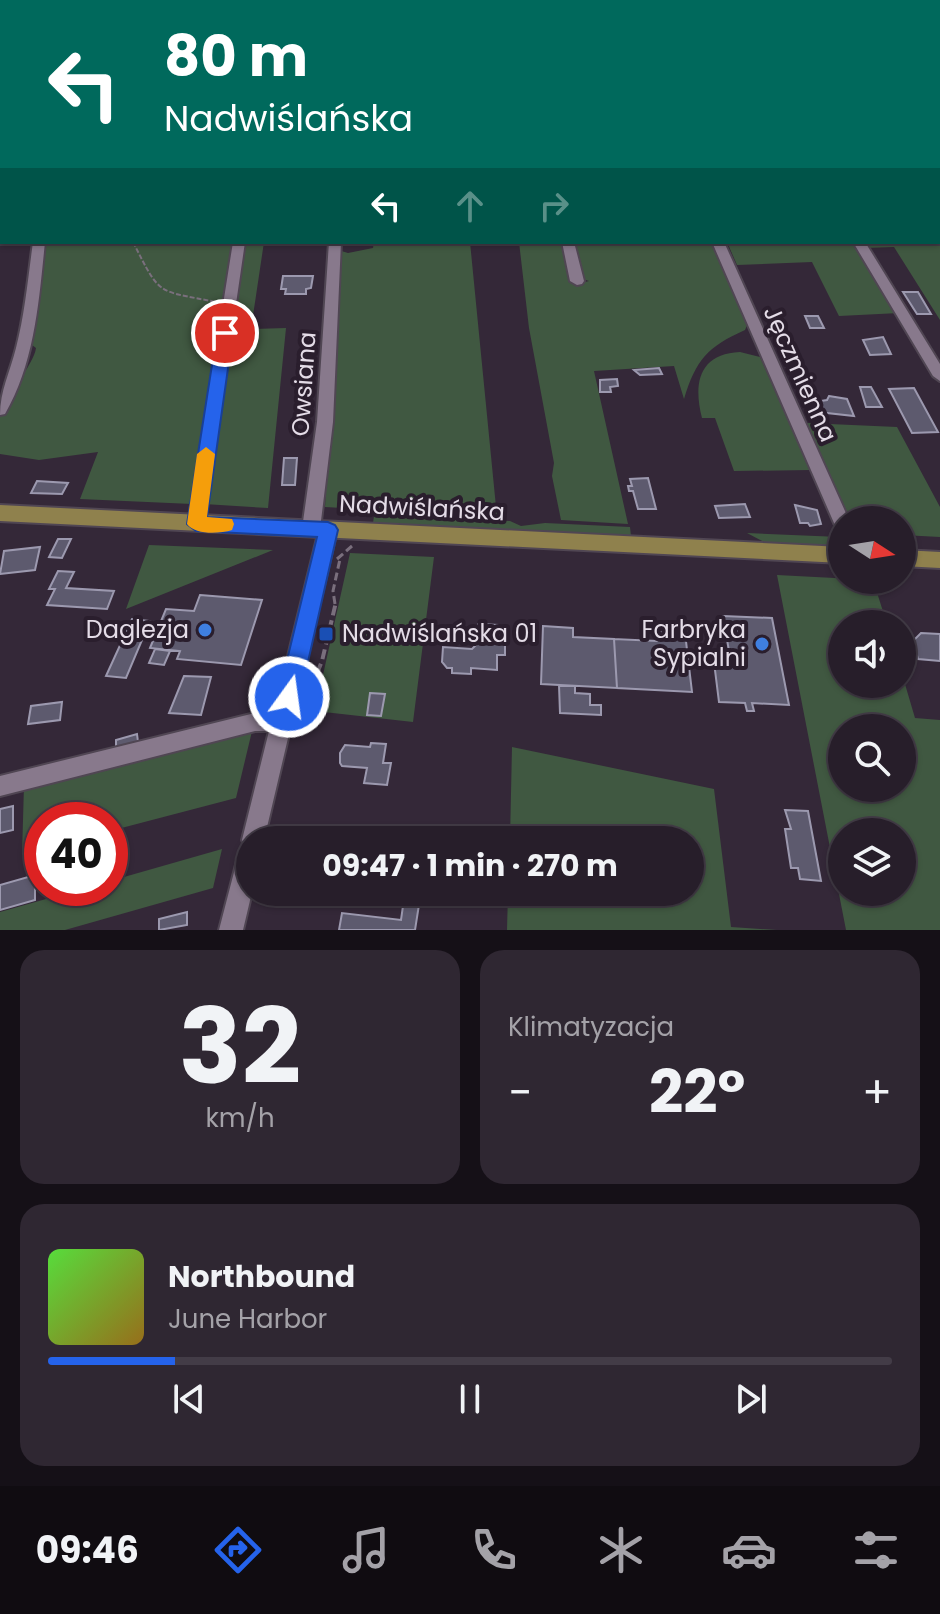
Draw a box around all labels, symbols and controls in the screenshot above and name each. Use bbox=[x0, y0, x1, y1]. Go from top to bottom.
text: 80 m bbox=[164, 17, 308, 96]
icon: left bbox=[32, 32, 136, 136]
text: Nadwiślańska bbox=[164, 93, 413, 144]
icon: left bbox=[364, 184, 408, 228]
icon: ahead bbox=[448, 184, 492, 228]
icon: right bbox=[532, 184, 576, 228]
pin bbox=[191, 299, 259, 367]
street label: Jęczmienna bbox=[756, 301, 845, 447]
icon: arrive bbox=[203, 311, 247, 355]
street label: Owsiana bbox=[283, 331, 324, 437]
street label: Nadwiślańska bbox=[338, 487, 506, 528]
north arrow bbox=[828, 506, 916, 594]
map controls bbox=[828, 506, 916, 906]
button: sound bbox=[828, 610, 916, 698]
place label: Daglezja bbox=[86, 613, 189, 646]
place label: Farbryka Sypialni bbox=[641, 613, 746, 674]
place label: Nadwiślańska 01 bbox=[342, 617, 537, 650]
marker: Daglezja bbox=[196, 621, 214, 639]
marker: Nadwiślańska 01 bbox=[317, 625, 335, 643]
marker: Farbryka Sypialni bbox=[753, 635, 771, 653]
position arrow bbox=[247, 655, 331, 739]
button: search bbox=[828, 714, 916, 802]
speed limit sign: 40 bbox=[24, 802, 128, 906]
button: layers bbox=[828, 818, 916, 906]
text: 09:47 · 1 min · 270 m bbox=[322, 844, 618, 887]
text: 32 bbox=[179, 974, 301, 1119]
text: Klimatyzacja bbox=[508, 1009, 674, 1045]
text: 22° bbox=[649, 1050, 745, 1134]
text: − bbox=[508, 1062, 532, 1123]
text: + bbox=[862, 1062, 892, 1123]
text: km/h bbox=[205, 1100, 275, 1136]
text: Northbound bbox=[168, 1255, 355, 1298]
text: June Harbor bbox=[168, 1301, 327, 1337]
icon: previous bbox=[167, 1377, 211, 1421]
icon: pause bbox=[448, 1377, 492, 1421]
icon: next bbox=[729, 1377, 773, 1421]
icon: directions bbox=[210, 1522, 266, 1578]
icon: music bbox=[338, 1522, 394, 1578]
icon: phone bbox=[466, 1522, 522, 1578]
icon: climate bbox=[593, 1522, 649, 1578]
icon: car bbox=[721, 1522, 777, 1578]
icon: filters bbox=[848, 1522, 904, 1578]
text: 09:46 bbox=[36, 1525, 139, 1576]

